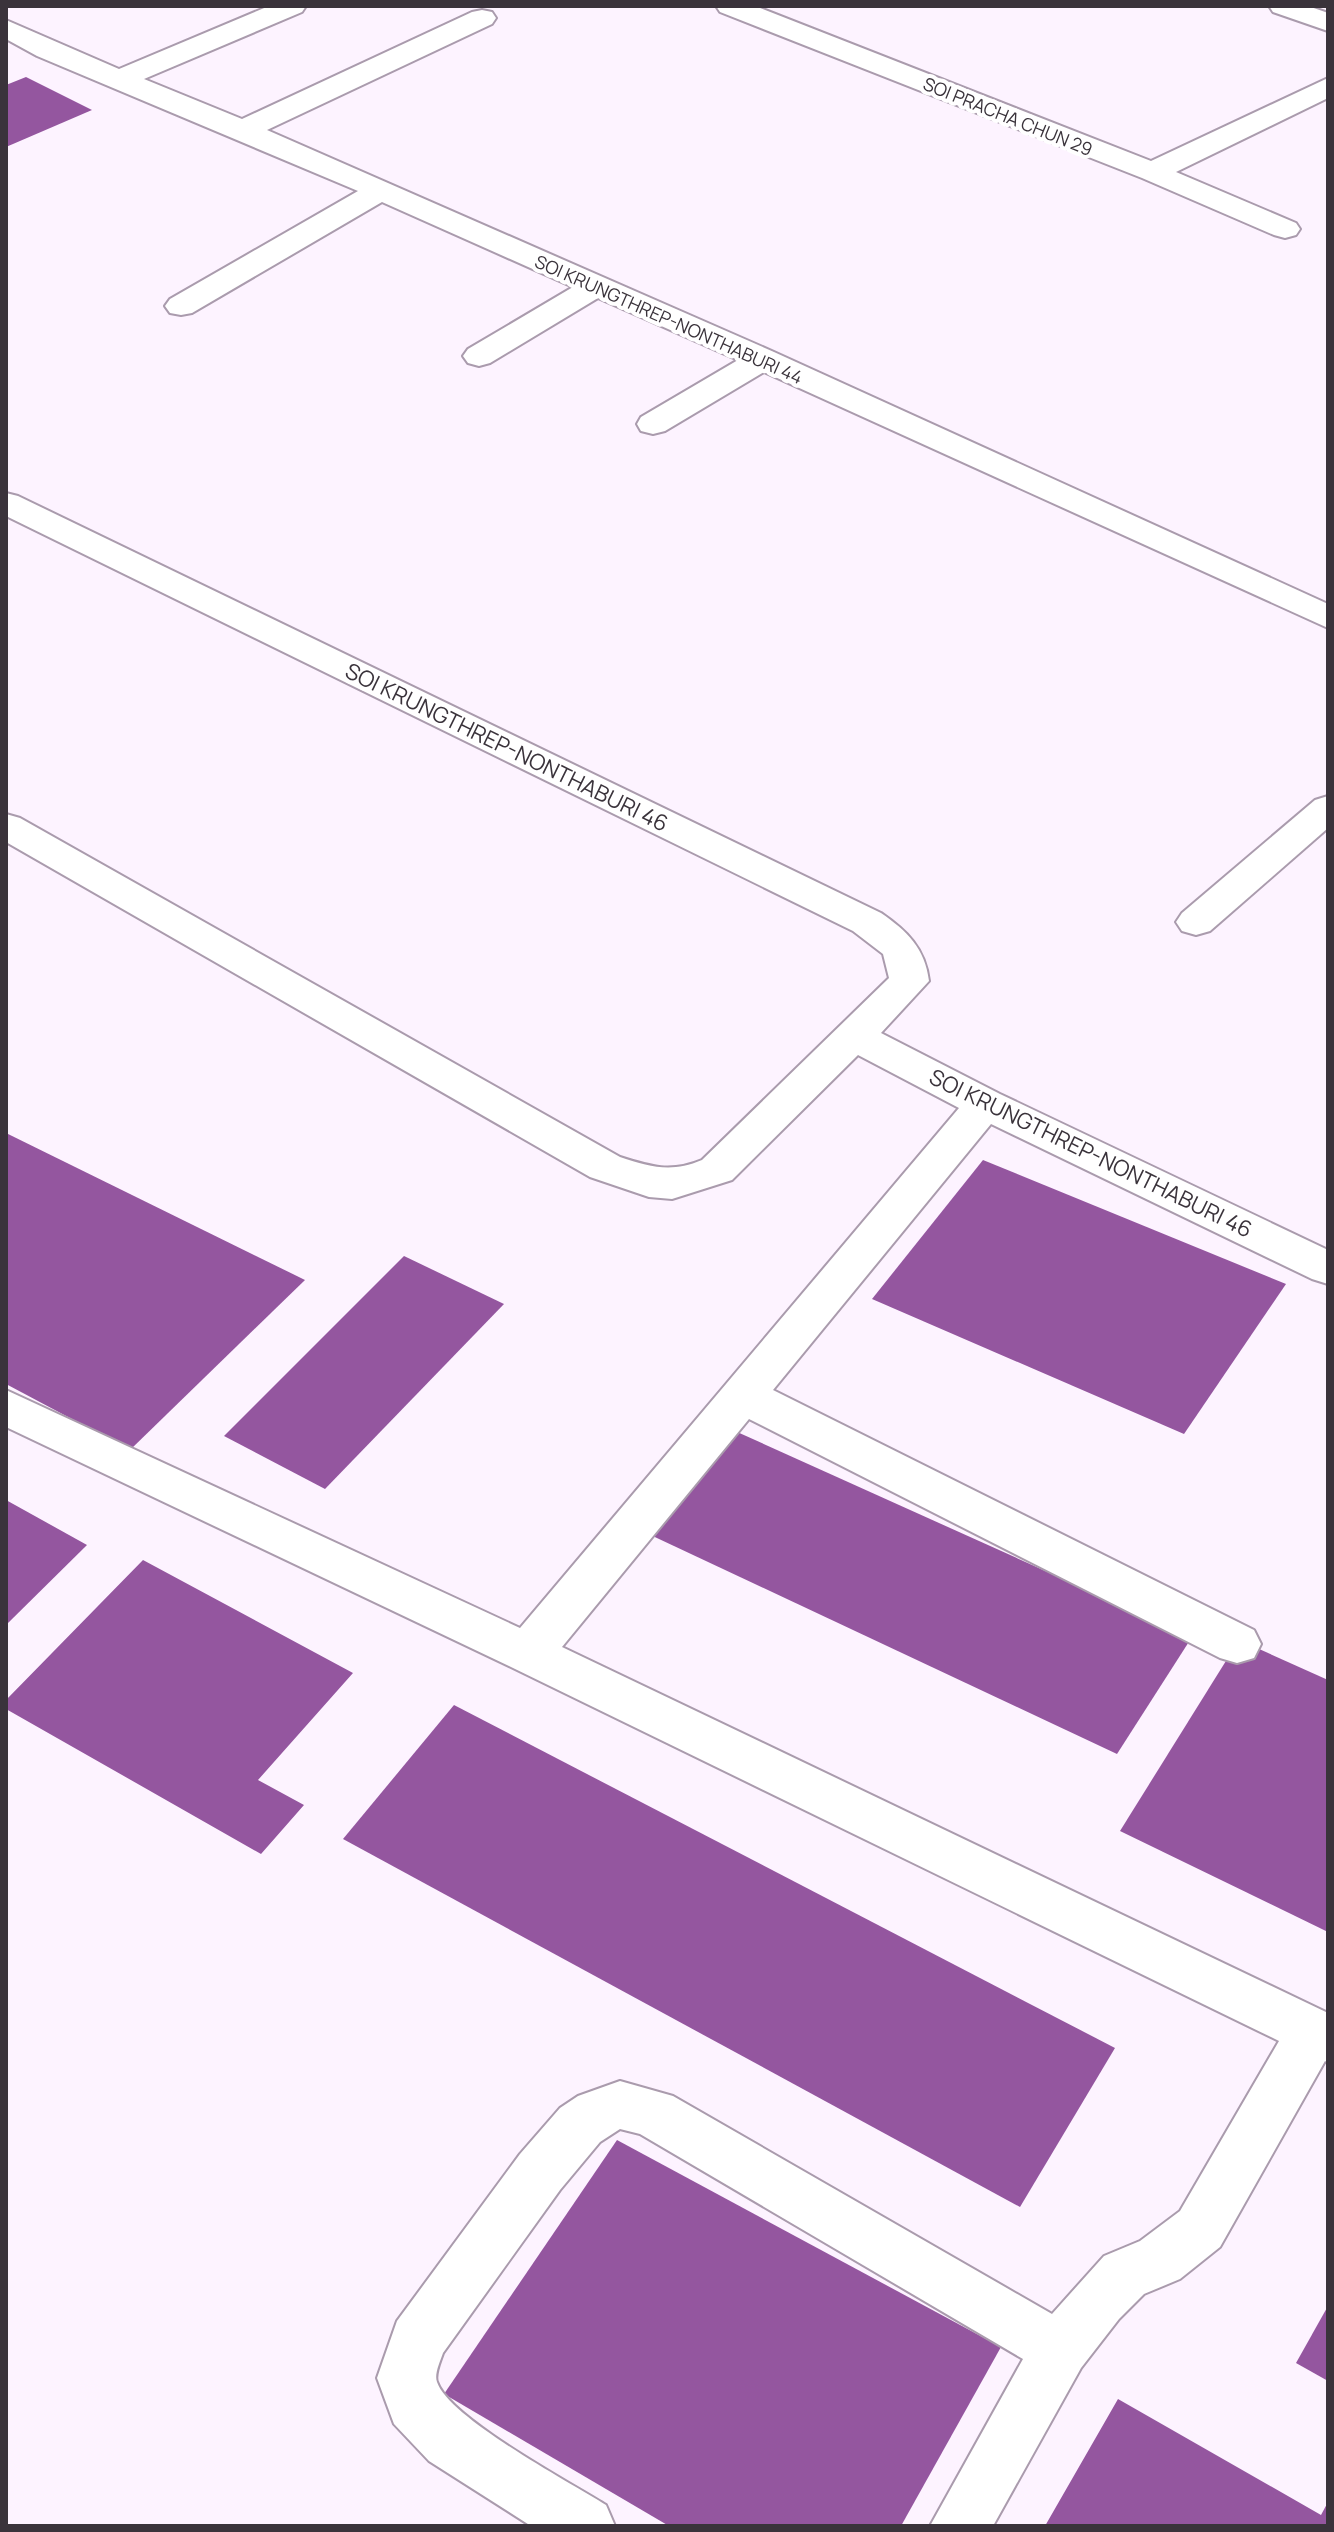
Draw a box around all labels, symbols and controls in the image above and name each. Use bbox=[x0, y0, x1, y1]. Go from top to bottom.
street label: SOI PRACHA CHUN 29 bbox=[920, 71, 1096, 161]
street label: SOI KRUNGTHREP-NONTHABURI 44 bbox=[531, 249, 807, 389]
street label: SOI KRUNGTHREP-NONTHABURI 46 bbox=[341, 656, 673, 838]
street label: SOI KRUNGTHREP-NONTHABURI 46 bbox=[925, 1062, 1257, 1244]

